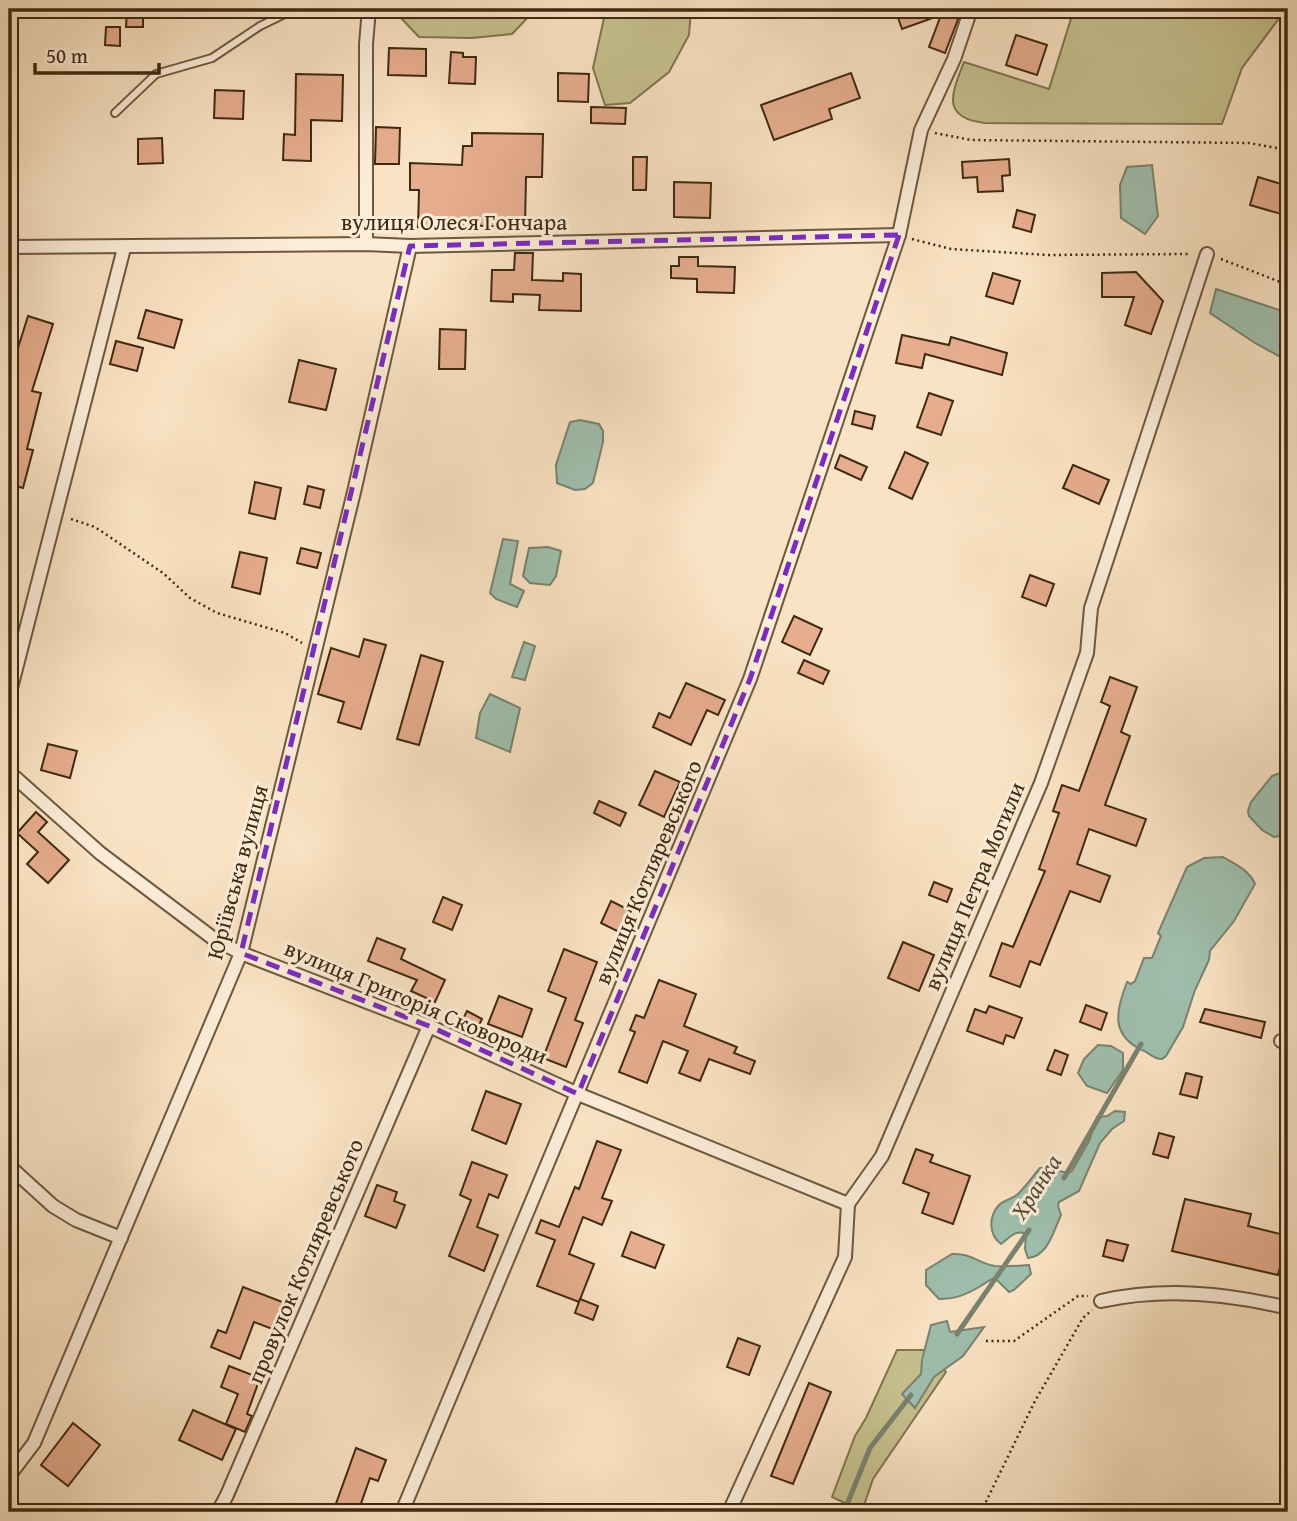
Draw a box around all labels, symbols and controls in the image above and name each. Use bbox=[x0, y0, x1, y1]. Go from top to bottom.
scale bar bbox=[35, 32, 159, 76]
text: 50 m bbox=[46, 40, 88, 71]
street label: вулиця Олеся Гончара bbox=[341, 205, 567, 238]
street label: вулиця Котляревського bbox=[585, 754, 710, 989]
street label: вулиця Петра Могили bbox=[915, 776, 1033, 995]
street label: Юріївська вулиця bbox=[197, 780, 276, 963]
street label: вулиця Григорія Сковороди bbox=[280, 931, 553, 1072]
street label: провулок Котляревського bbox=[238, 1133, 371, 1389]
water label: Хранка bbox=[1001, 1147, 1070, 1227]

